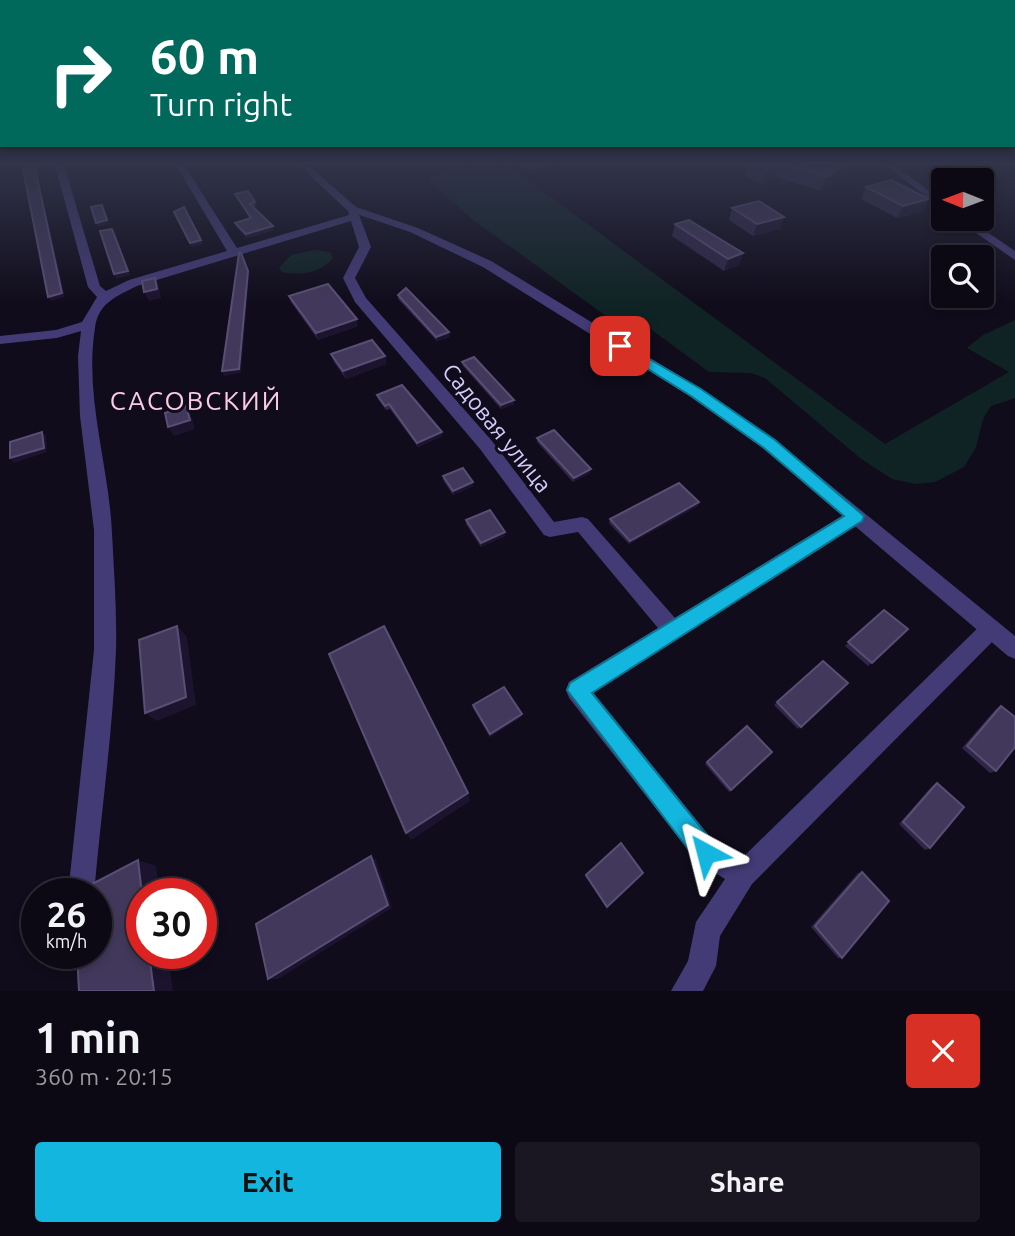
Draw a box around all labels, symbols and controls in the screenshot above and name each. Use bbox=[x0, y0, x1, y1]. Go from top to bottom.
icon: right bbox=[35, 28, 126, 119]
text: 60 m bbox=[150, 28, 259, 83]
text: Turn right bbox=[150, 86, 292, 122]
north arrow bbox=[931, 168, 994, 231]
map controls bbox=[931, 168, 994, 308]
button: search bbox=[931, 245, 994, 308]
pin bbox=[590, 316, 650, 376]
icon: arrive bbox=[601, 327, 639, 365]
street label: Садовая улица bbox=[438, 358, 557, 497]
district label: САСОВСКИЙ bbox=[110, 386, 282, 415]
position arrow bbox=[669, 816, 743, 890]
speed limit sign: 30 bbox=[126, 878, 217, 969]
text: 26 bbox=[47, 894, 86, 934]
text: km/h bbox=[46, 931, 87, 951]
text: 1 min bbox=[35, 1014, 141, 1061]
button: close bbox=[906, 1014, 980, 1088]
text: 360 m · 20:15 bbox=[35, 1064, 173, 1089]
button: Exit bbox=[35, 1142, 501, 1222]
button: Share bbox=[515, 1142, 980, 1222]

